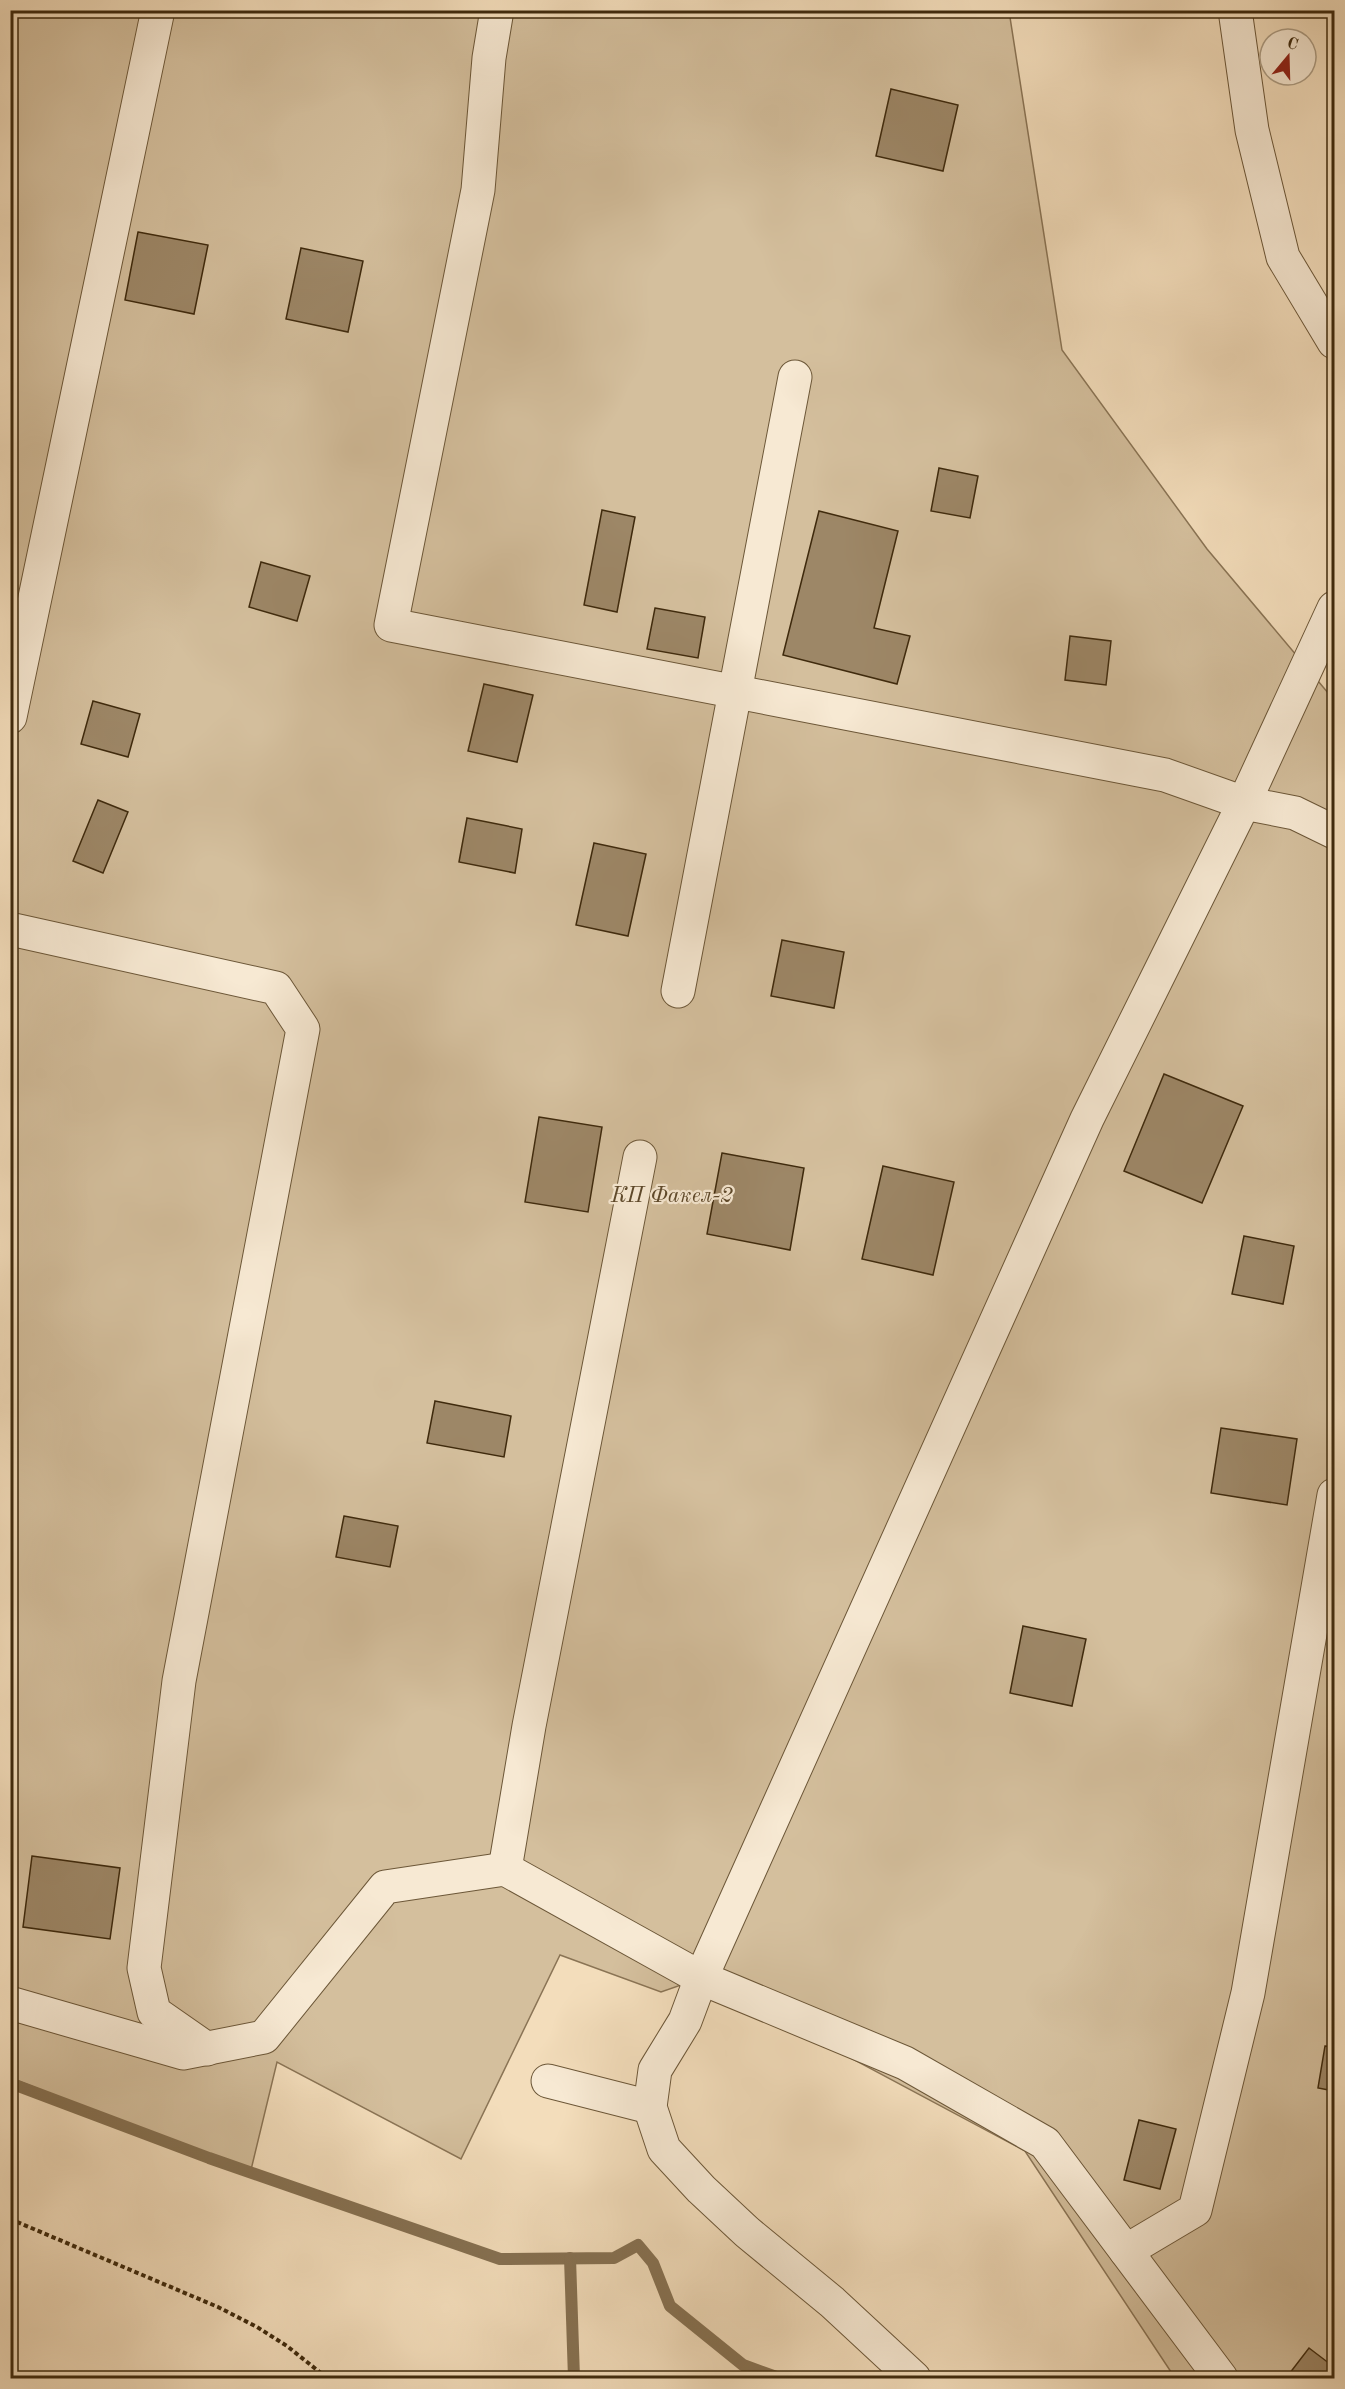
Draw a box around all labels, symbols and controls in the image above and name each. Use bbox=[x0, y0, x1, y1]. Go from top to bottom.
north arrow bbox=[1258, 27, 1318, 87]
text: С bbox=[1285, 35, 1300, 54]
park label: КП Факел-2 bbox=[610, 1185, 733, 1207]

